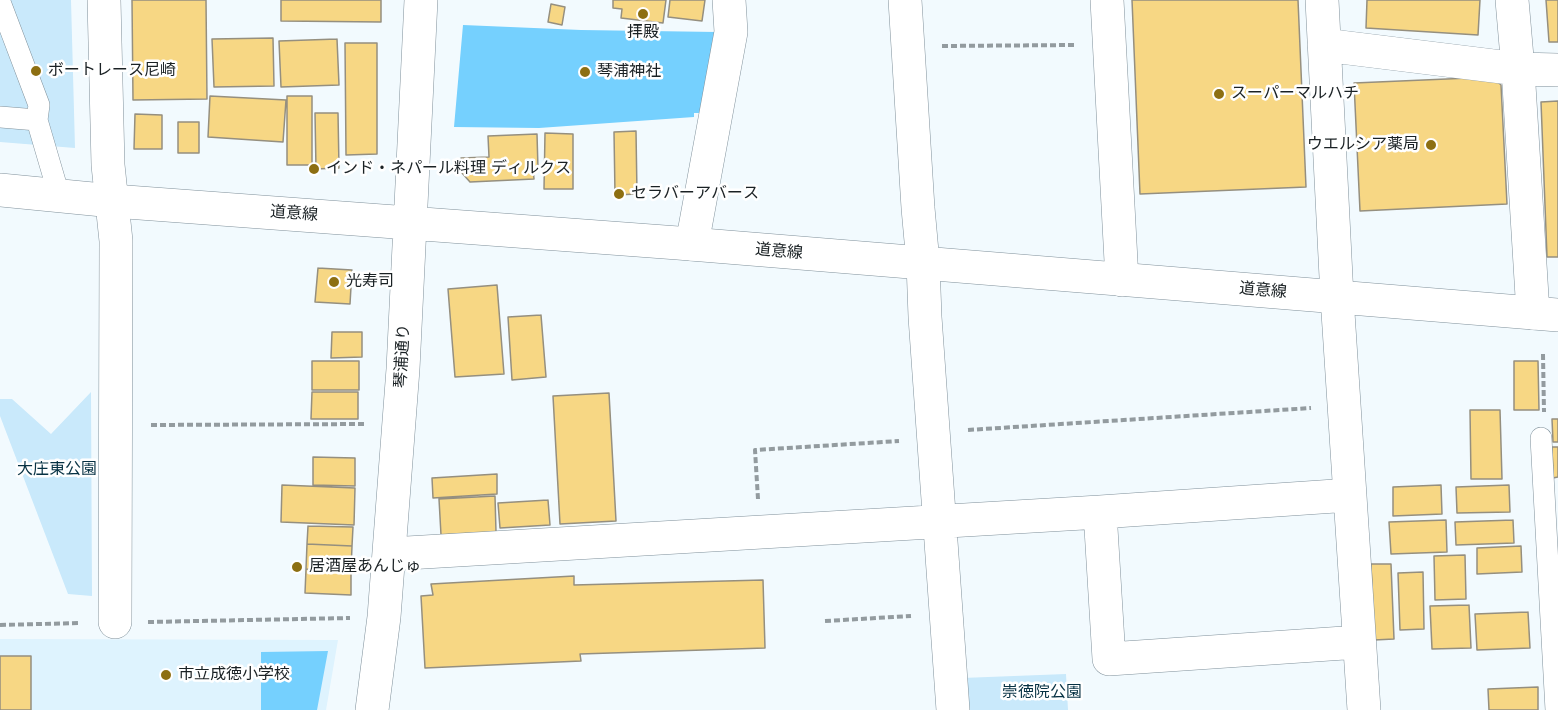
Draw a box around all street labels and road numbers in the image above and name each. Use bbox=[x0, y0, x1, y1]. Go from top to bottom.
street label: 道意線 bbox=[269, 203, 319, 225]
street label: 道意線 bbox=[754, 240, 804, 264]
street label: 道意線 bbox=[1238, 279, 1288, 303]
street label: 琴浦通り bbox=[392, 324, 414, 388]

